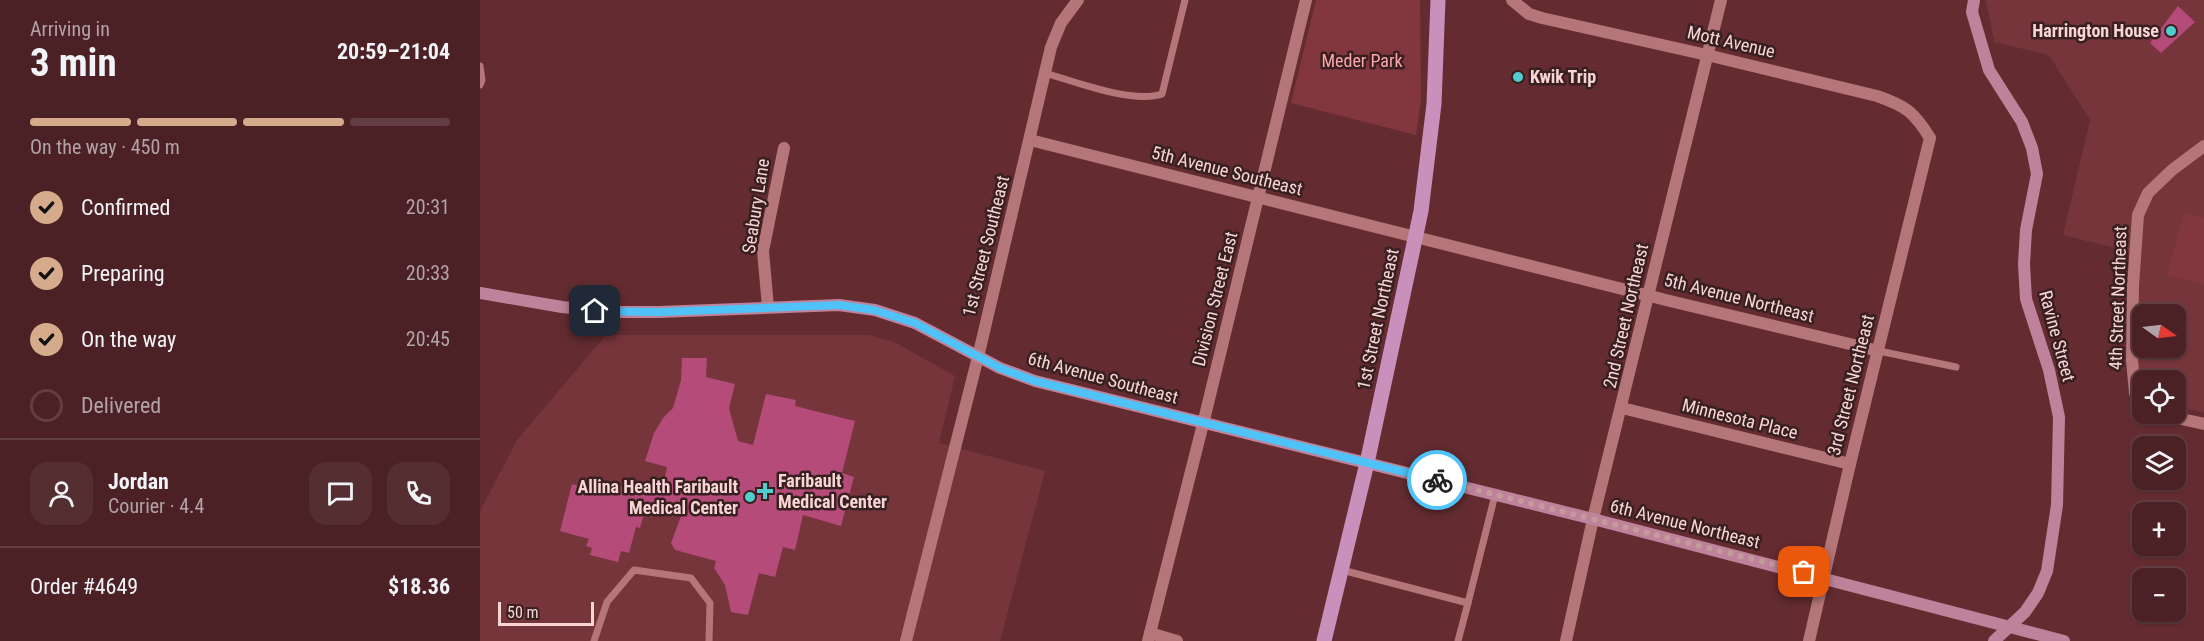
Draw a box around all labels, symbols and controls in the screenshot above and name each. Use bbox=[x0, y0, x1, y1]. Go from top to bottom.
text: Arriving in bbox=[30, 17, 110, 41]
place label: Harrington House bbox=[2032, 20, 2159, 41]
street label: Mott Avenue bbox=[1685, 21, 1777, 62]
marker: Harrington House bbox=[2164, 24, 2178, 38]
text: 20:59–21:04 bbox=[337, 39, 450, 64]
text: 3 min bbox=[30, 40, 117, 86]
park label: Meder Park bbox=[1321, 50, 1403, 71]
place label: Kwik Trip bbox=[1530, 66, 1596, 87]
marker: Kwik Trip bbox=[1511, 70, 1525, 84]
text: On the way · 450 m bbox=[30, 135, 180, 159]
street label: 5th Avenue Southeast bbox=[1150, 142, 1305, 199]
street label: Seabury Lane bbox=[738, 157, 773, 255]
street label: 1st Street Southeast bbox=[958, 173, 1013, 319]
icon: check bbox=[30, 191, 63, 224]
text: Confirmed bbox=[81, 195, 170, 220]
text: 20:31 bbox=[406, 195, 450, 219]
street label: 4th Street Northeast bbox=[2104, 226, 2131, 370]
street label: Division Street East bbox=[1188, 229, 1241, 368]
street label: 2nd Street Northeast bbox=[1599, 242, 1652, 390]
street label: 1st Street Northeast bbox=[1352, 246, 1403, 391]
icon: check bbox=[30, 257, 63, 290]
text: Preparing bbox=[81, 261, 165, 286]
text: 20:33 bbox=[406, 261, 450, 285]
street label: 5th Avenue Northeast bbox=[1662, 269, 1816, 326]
pin bbox=[569, 285, 620, 336]
street label: Ravine Street bbox=[2035, 288, 2080, 384]
icon: home bbox=[578, 294, 611, 327]
north arrow bbox=[2132, 304, 2186, 358]
map controls bbox=[2132, 304, 2186, 622]
street label: 3rd Street Northeast bbox=[1823, 312, 1878, 457]
icon: check bbox=[30, 323, 63, 356]
text: On the way bbox=[81, 327, 176, 352]
text: 20:45 bbox=[406, 327, 450, 351]
street label: 6th Avenue Southeast bbox=[1026, 347, 1181, 408]
button: locate bbox=[2132, 370, 2186, 424]
text: Delivered bbox=[81, 393, 161, 418]
street label: Minnesota Place bbox=[1680, 394, 1800, 443]
button: layers bbox=[2132, 436, 2186, 490]
courier bbox=[1407, 450, 1467, 510]
button: person bbox=[30, 462, 93, 525]
button: chat bbox=[309, 462, 372, 525]
button: phone bbox=[387, 462, 450, 525]
icon: bike bbox=[1421, 464, 1454, 497]
text: Jordan bbox=[108, 469, 169, 494]
place label: Faribault Medical Center bbox=[778, 470, 887, 512]
place label: Allina Health Faribault Medical Center bbox=[577, 476, 738, 518]
marker: Faribault Medical Center bbox=[756, 482, 774, 500]
marker: Allina Health Faribault Medical Center bbox=[743, 490, 757, 504]
text: Courier · 4.4 bbox=[108, 494, 204, 518]
street label: 6th Avenue Northeast bbox=[1608, 495, 1762, 552]
button: + bbox=[2132, 502, 2186, 556]
pin bbox=[1778, 546, 1829, 597]
icon: bag bbox=[1787, 555, 1820, 588]
button: − bbox=[2132, 568, 2186, 622]
text: Order #4649 bbox=[30, 574, 138, 599]
text: $18.36 bbox=[388, 574, 450, 599]
scale bar bbox=[498, 599, 594, 626]
text: 50 m bbox=[507, 603, 539, 622]

